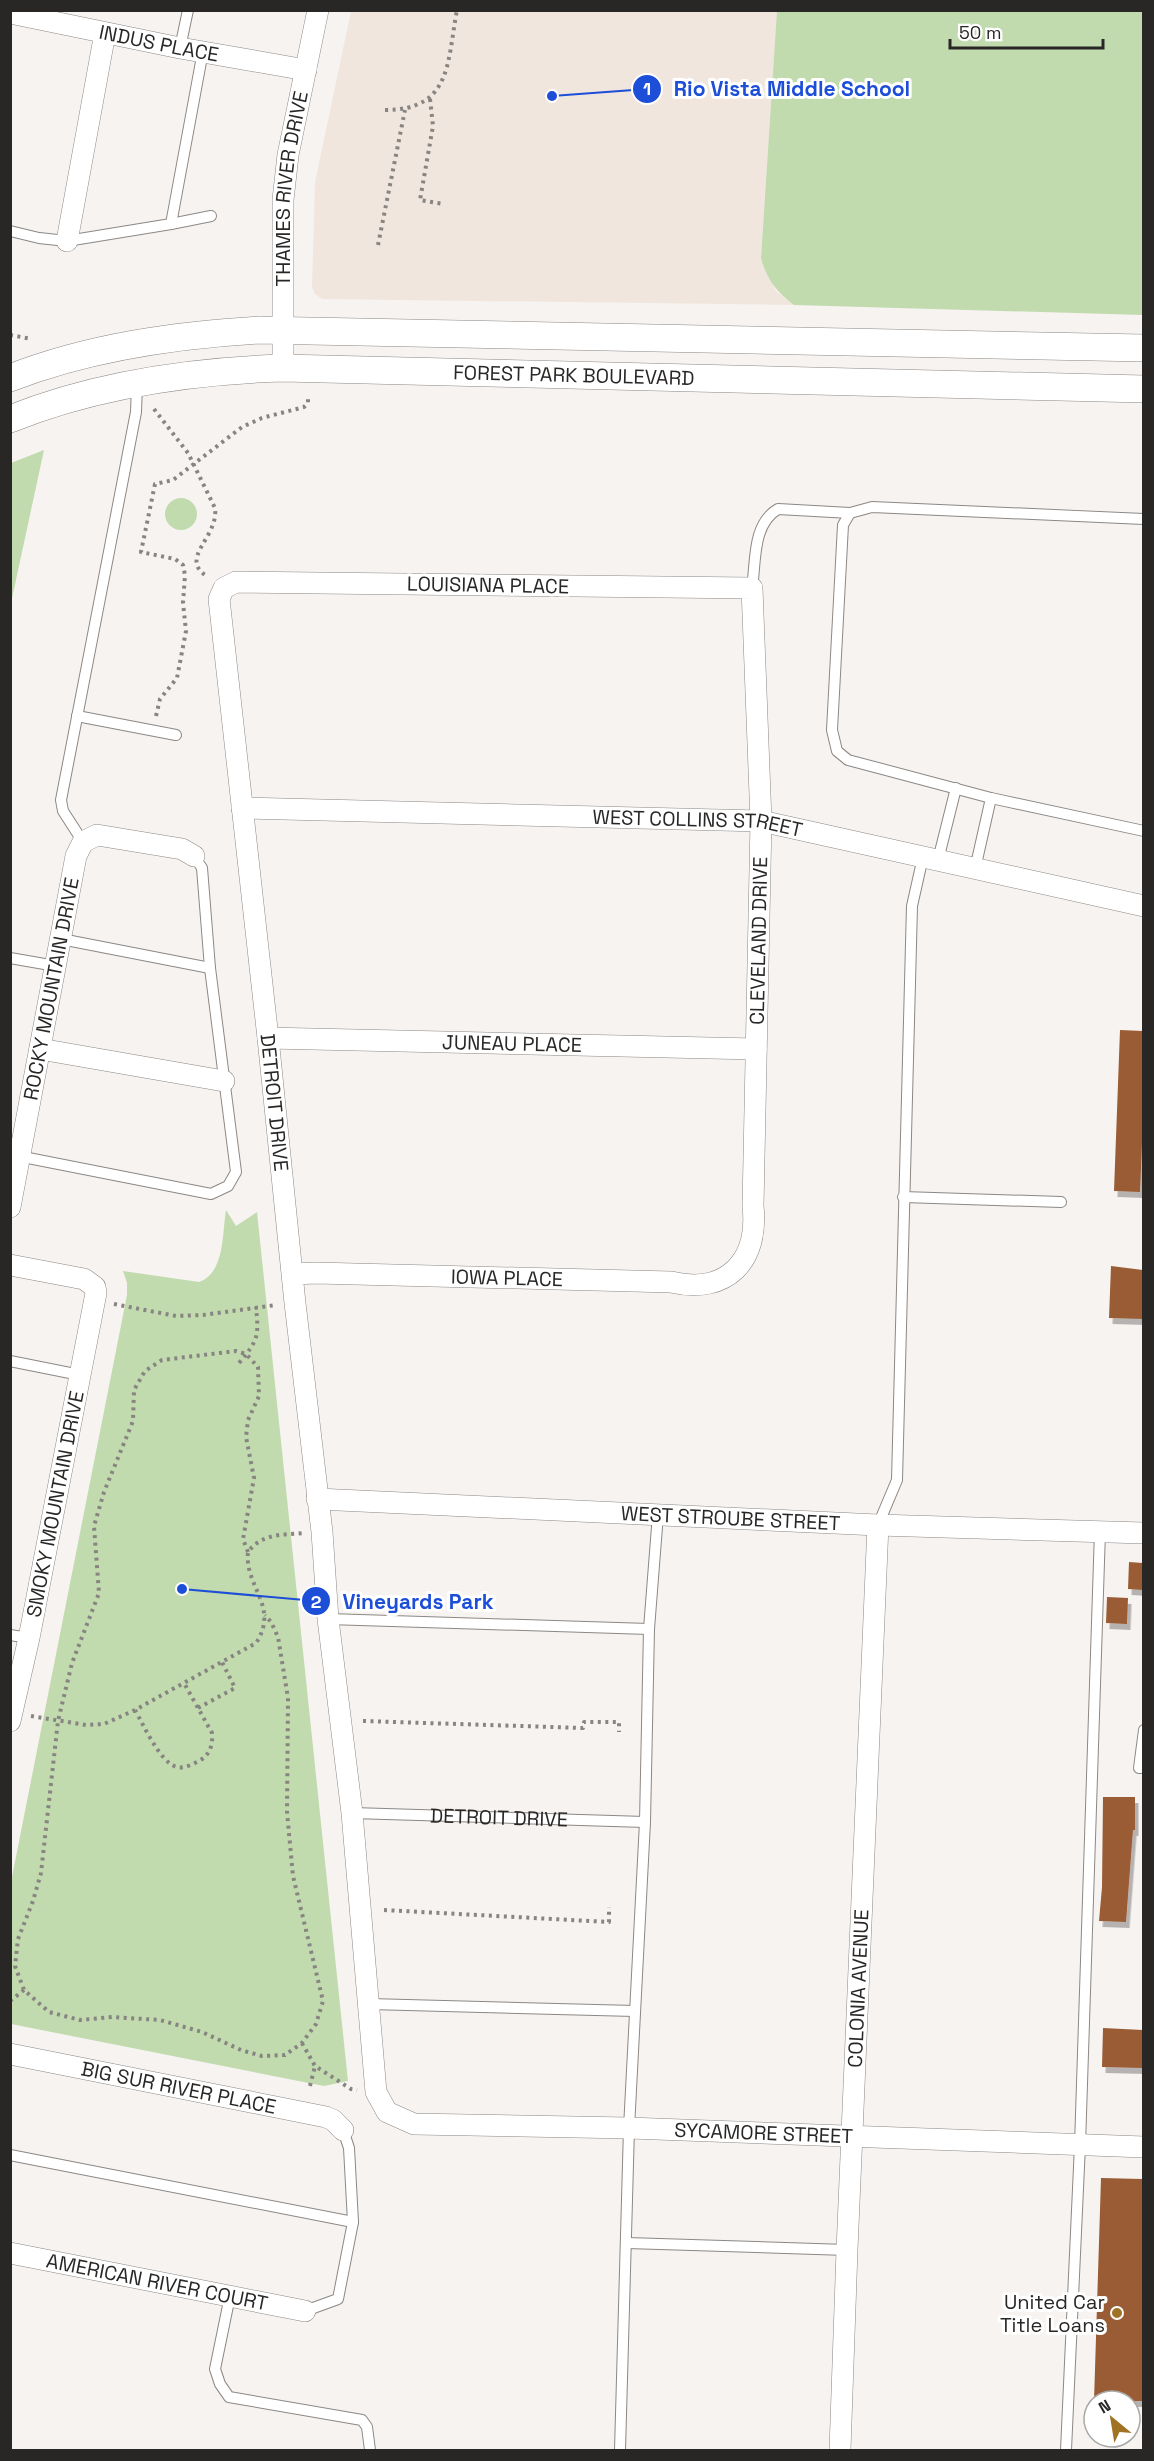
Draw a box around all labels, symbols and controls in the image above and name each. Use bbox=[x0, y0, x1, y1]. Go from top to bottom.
scale bar bbox=[950, 12, 1103, 50]
street label: INDUS PLACE bbox=[97, 19, 221, 68]
text: 50 m bbox=[959, 21, 1001, 44]
callout: Rio Vista Middle School bbox=[632, 69, 922, 108]
text: Rio Vista Middle School bbox=[674, 75, 910, 102]
text: 1 bbox=[643, 77, 651, 100]
street label: THAMES RIVER DRIVE bbox=[270, 89, 314, 286]
street label: FOREST PARK BOULEVARD bbox=[453, 359, 695, 391]
street label: LOUISIANA PLACE bbox=[407, 571, 569, 599]
street label: WEST COLLINS STREET bbox=[592, 804, 805, 843]
street label: CLEVELAND DRIVE bbox=[744, 856, 773, 1025]
street label: ROCKY MOUNTAIN DRIVE bbox=[17, 875, 85, 1102]
street label: JUNEAU PLACE bbox=[442, 1029, 582, 1058]
street label: DETROIT DRIVE bbox=[255, 1033, 294, 1172]
street label: IOWA PLACE bbox=[451, 1263, 563, 1292]
street label: SMOKY MOUNTAIN DRIVE bbox=[20, 1389, 90, 1619]
street label: WEST STROUBE STREET bbox=[620, 1500, 841, 1536]
callout: Vineyards Park bbox=[301, 1582, 506, 1621]
text: Vineyards Park bbox=[342, 1588, 494, 1615]
text: 2 bbox=[311, 1590, 322, 1613]
street label: DETROIT DRIVE bbox=[430, 1802, 568, 1833]
street label: COLONIA AVENUE bbox=[842, 1909, 875, 2068]
street label: BIG SUR RIVER PLACE bbox=[79, 2055, 278, 2120]
street label: SYCAMORE STREET bbox=[674, 2117, 854, 2149]
street label: AMERICAN RIVER COURT bbox=[44, 2247, 270, 2316]
place label: United Car Title Loans bbox=[1000, 2289, 1105, 2338]
marker: United Car Title Loans bbox=[1110, 2306, 1124, 2320]
north arrow bbox=[1082, 2389, 1142, 2449]
text: N bbox=[1095, 2395, 1115, 2418]

